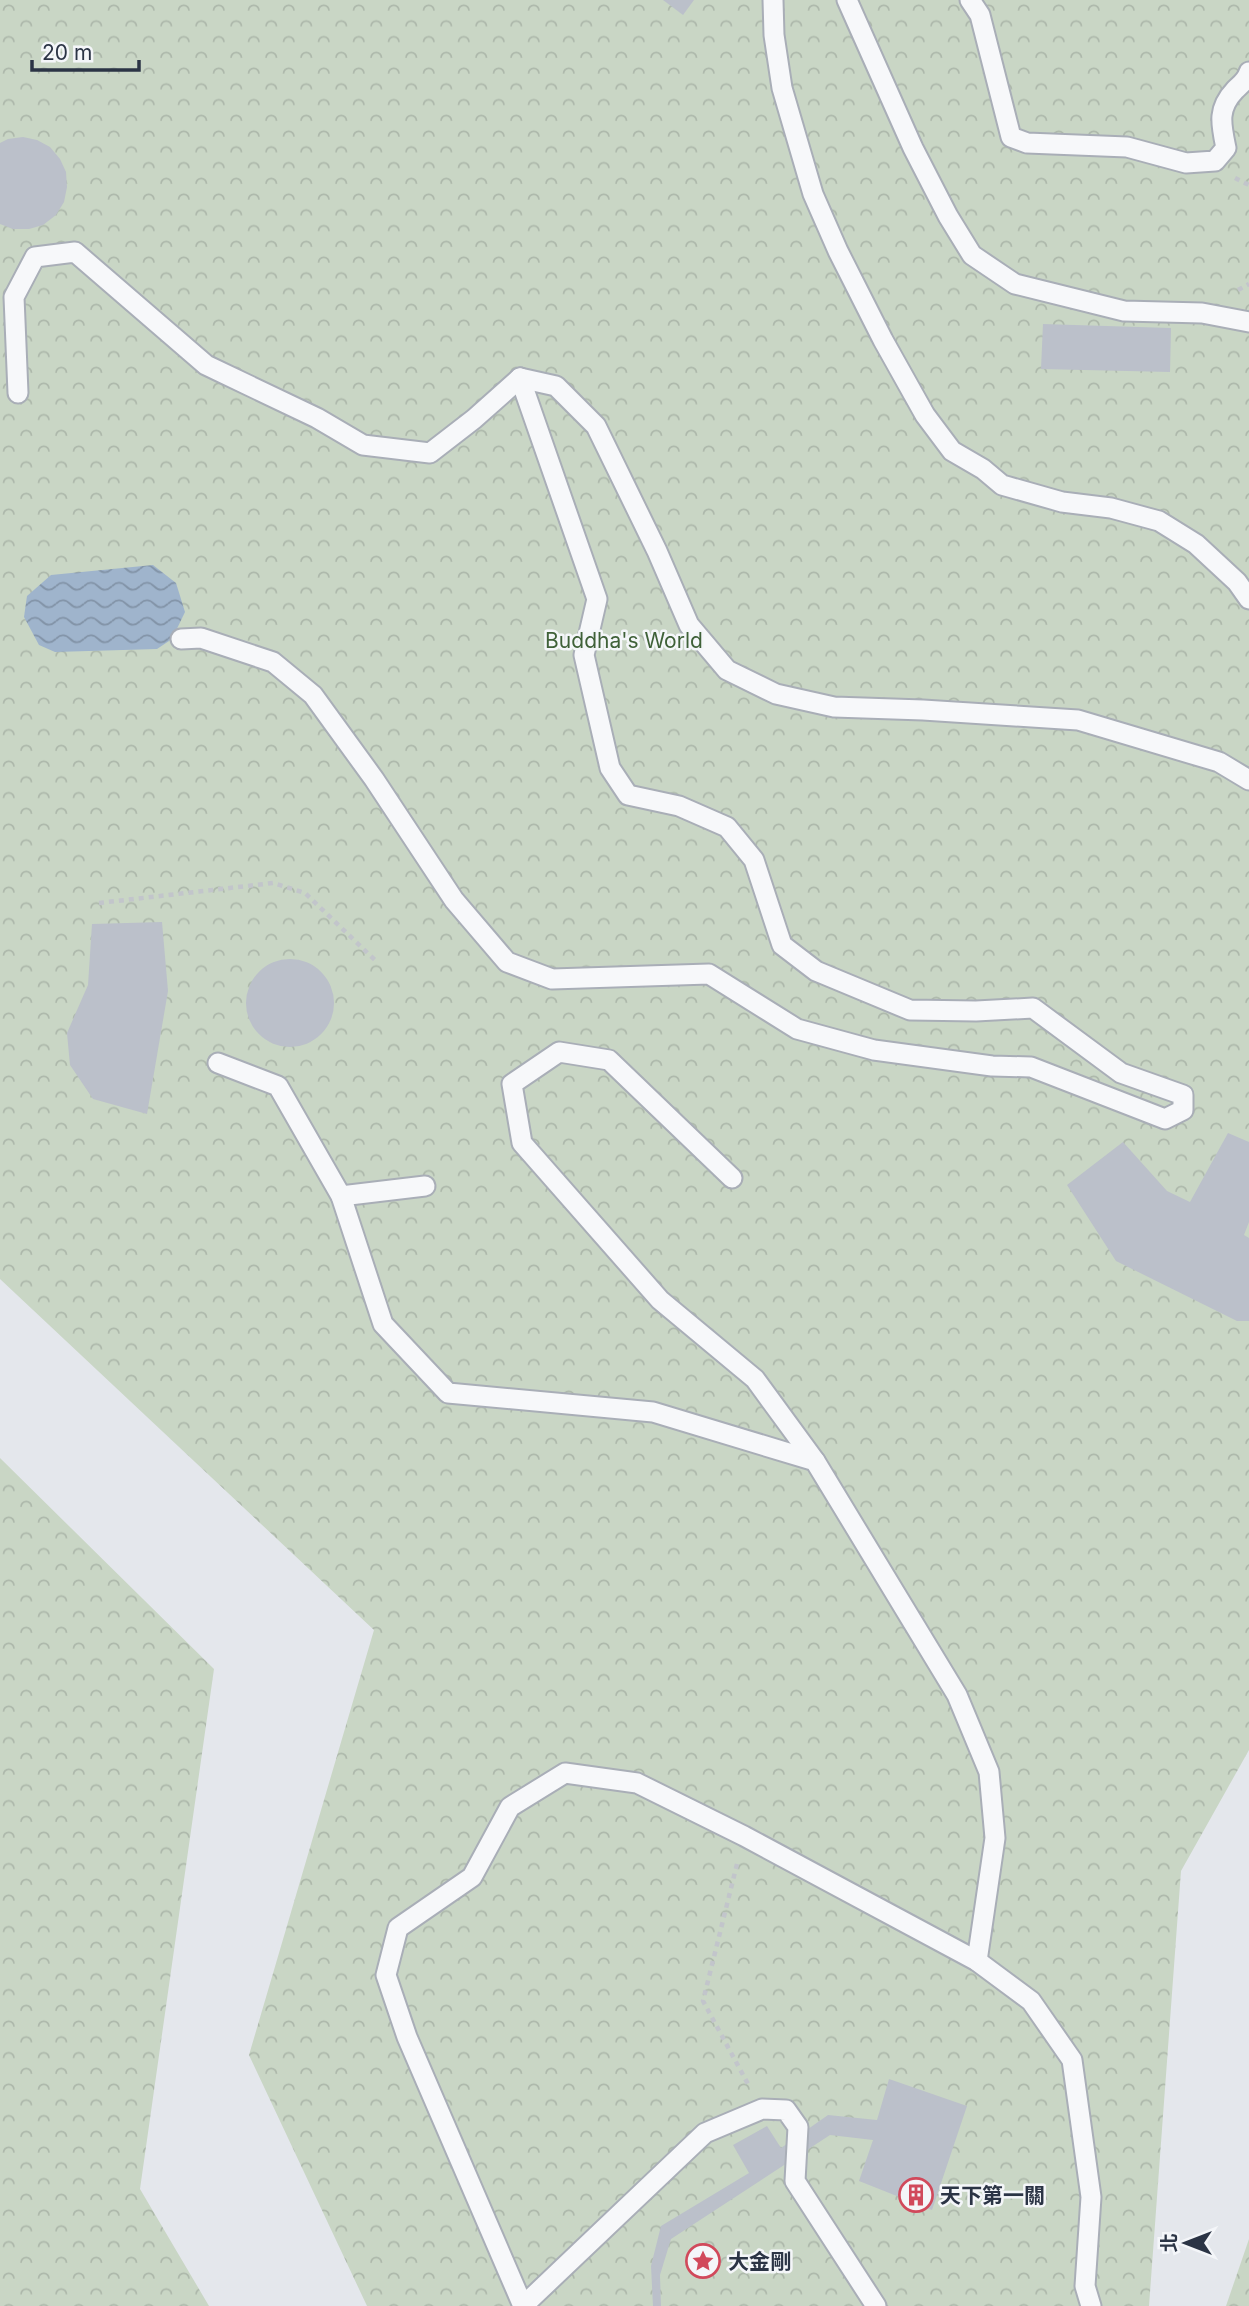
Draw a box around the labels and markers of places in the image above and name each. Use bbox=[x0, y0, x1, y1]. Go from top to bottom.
building icon: 天下第一關 bbox=[897, 2176, 935, 2214]
place label: 天下第一關 bbox=[940, 2183, 1045, 2208]
place icon: 大金剛 bbox=[684, 2242, 722, 2280]
place label: 大金剛 bbox=[728, 2249, 791, 2274]

